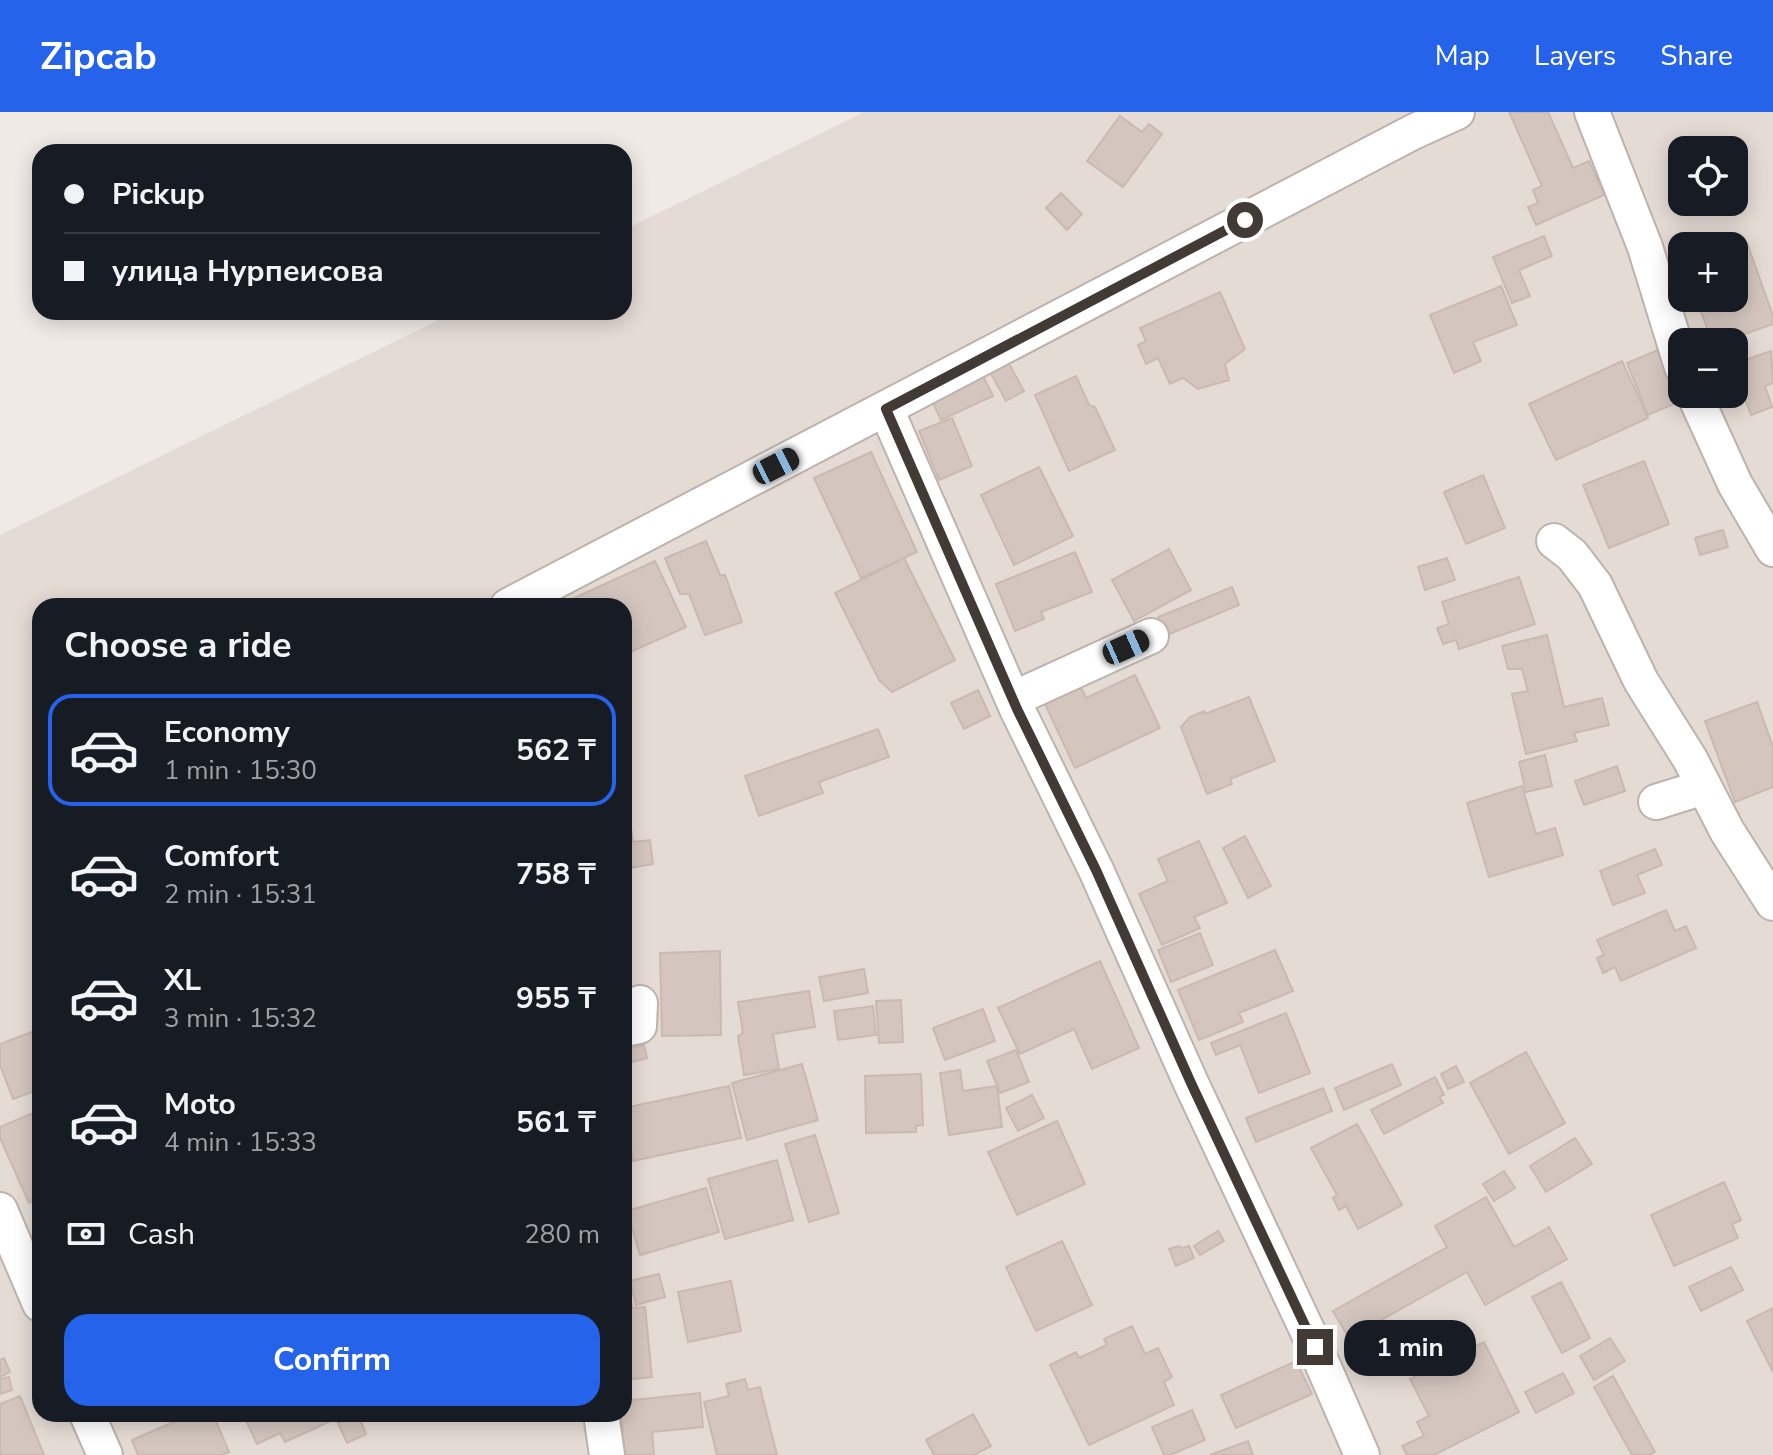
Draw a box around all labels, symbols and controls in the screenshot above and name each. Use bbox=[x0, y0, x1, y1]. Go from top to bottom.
text: Zipcab bbox=[40, 31, 157, 82]
text: Map bbox=[1435, 37, 1490, 75]
text: Layers bbox=[1534, 37, 1616, 75]
text: Share bbox=[1660, 37, 1733, 75]
map controls bbox=[1668, 136, 1748, 408]
button: locate bbox=[1668, 136, 1748, 216]
text: Pickup bbox=[112, 174, 205, 215]
route start bbox=[1227, 202, 1263, 238]
button: + bbox=[1668, 232, 1748, 312]
text: улица Нурпеисова bbox=[112, 251, 384, 292]
button: − bbox=[1668, 328, 1748, 408]
car bbox=[749, 444, 803, 488]
text: Choose a ride bbox=[64, 621, 292, 670]
car bbox=[1099, 626, 1153, 668]
text: Economy bbox=[164, 712, 290, 753]
icon: car bbox=[68, 714, 140, 786]
text: 562 ₸ bbox=[516, 730, 596, 771]
text: 1 min · 15:30 bbox=[164, 753, 317, 788]
text: Comfort bbox=[164, 836, 279, 877]
icon: car bbox=[68, 838, 140, 910]
text: 758 ₸ bbox=[516, 854, 596, 895]
text: 2 min · 15:31 bbox=[164, 877, 317, 912]
text: XL bbox=[164, 960, 201, 1001]
icon: car bbox=[68, 962, 140, 1034]
text: 955 ₸ bbox=[516, 978, 596, 1019]
text: 3 min · 15:32 bbox=[164, 1001, 317, 1036]
text: Moto bbox=[164, 1084, 236, 1125]
icon: car bbox=[68, 1086, 140, 1158]
text: 561 ₸ bbox=[516, 1102, 596, 1143]
text: 4 min · 15:33 bbox=[164, 1125, 317, 1160]
icon: cash bbox=[64, 1212, 108, 1256]
text: Cash bbox=[128, 1214, 195, 1255]
text: 280 m bbox=[524, 1217, 600, 1252]
button: Confirm bbox=[64, 1314, 600, 1406]
callout: 1 min bbox=[1343, 1319, 1475, 1375]
route end bbox=[1297, 1329, 1333, 1365]
text: 1 min bbox=[1376, 1330, 1444, 1365]

